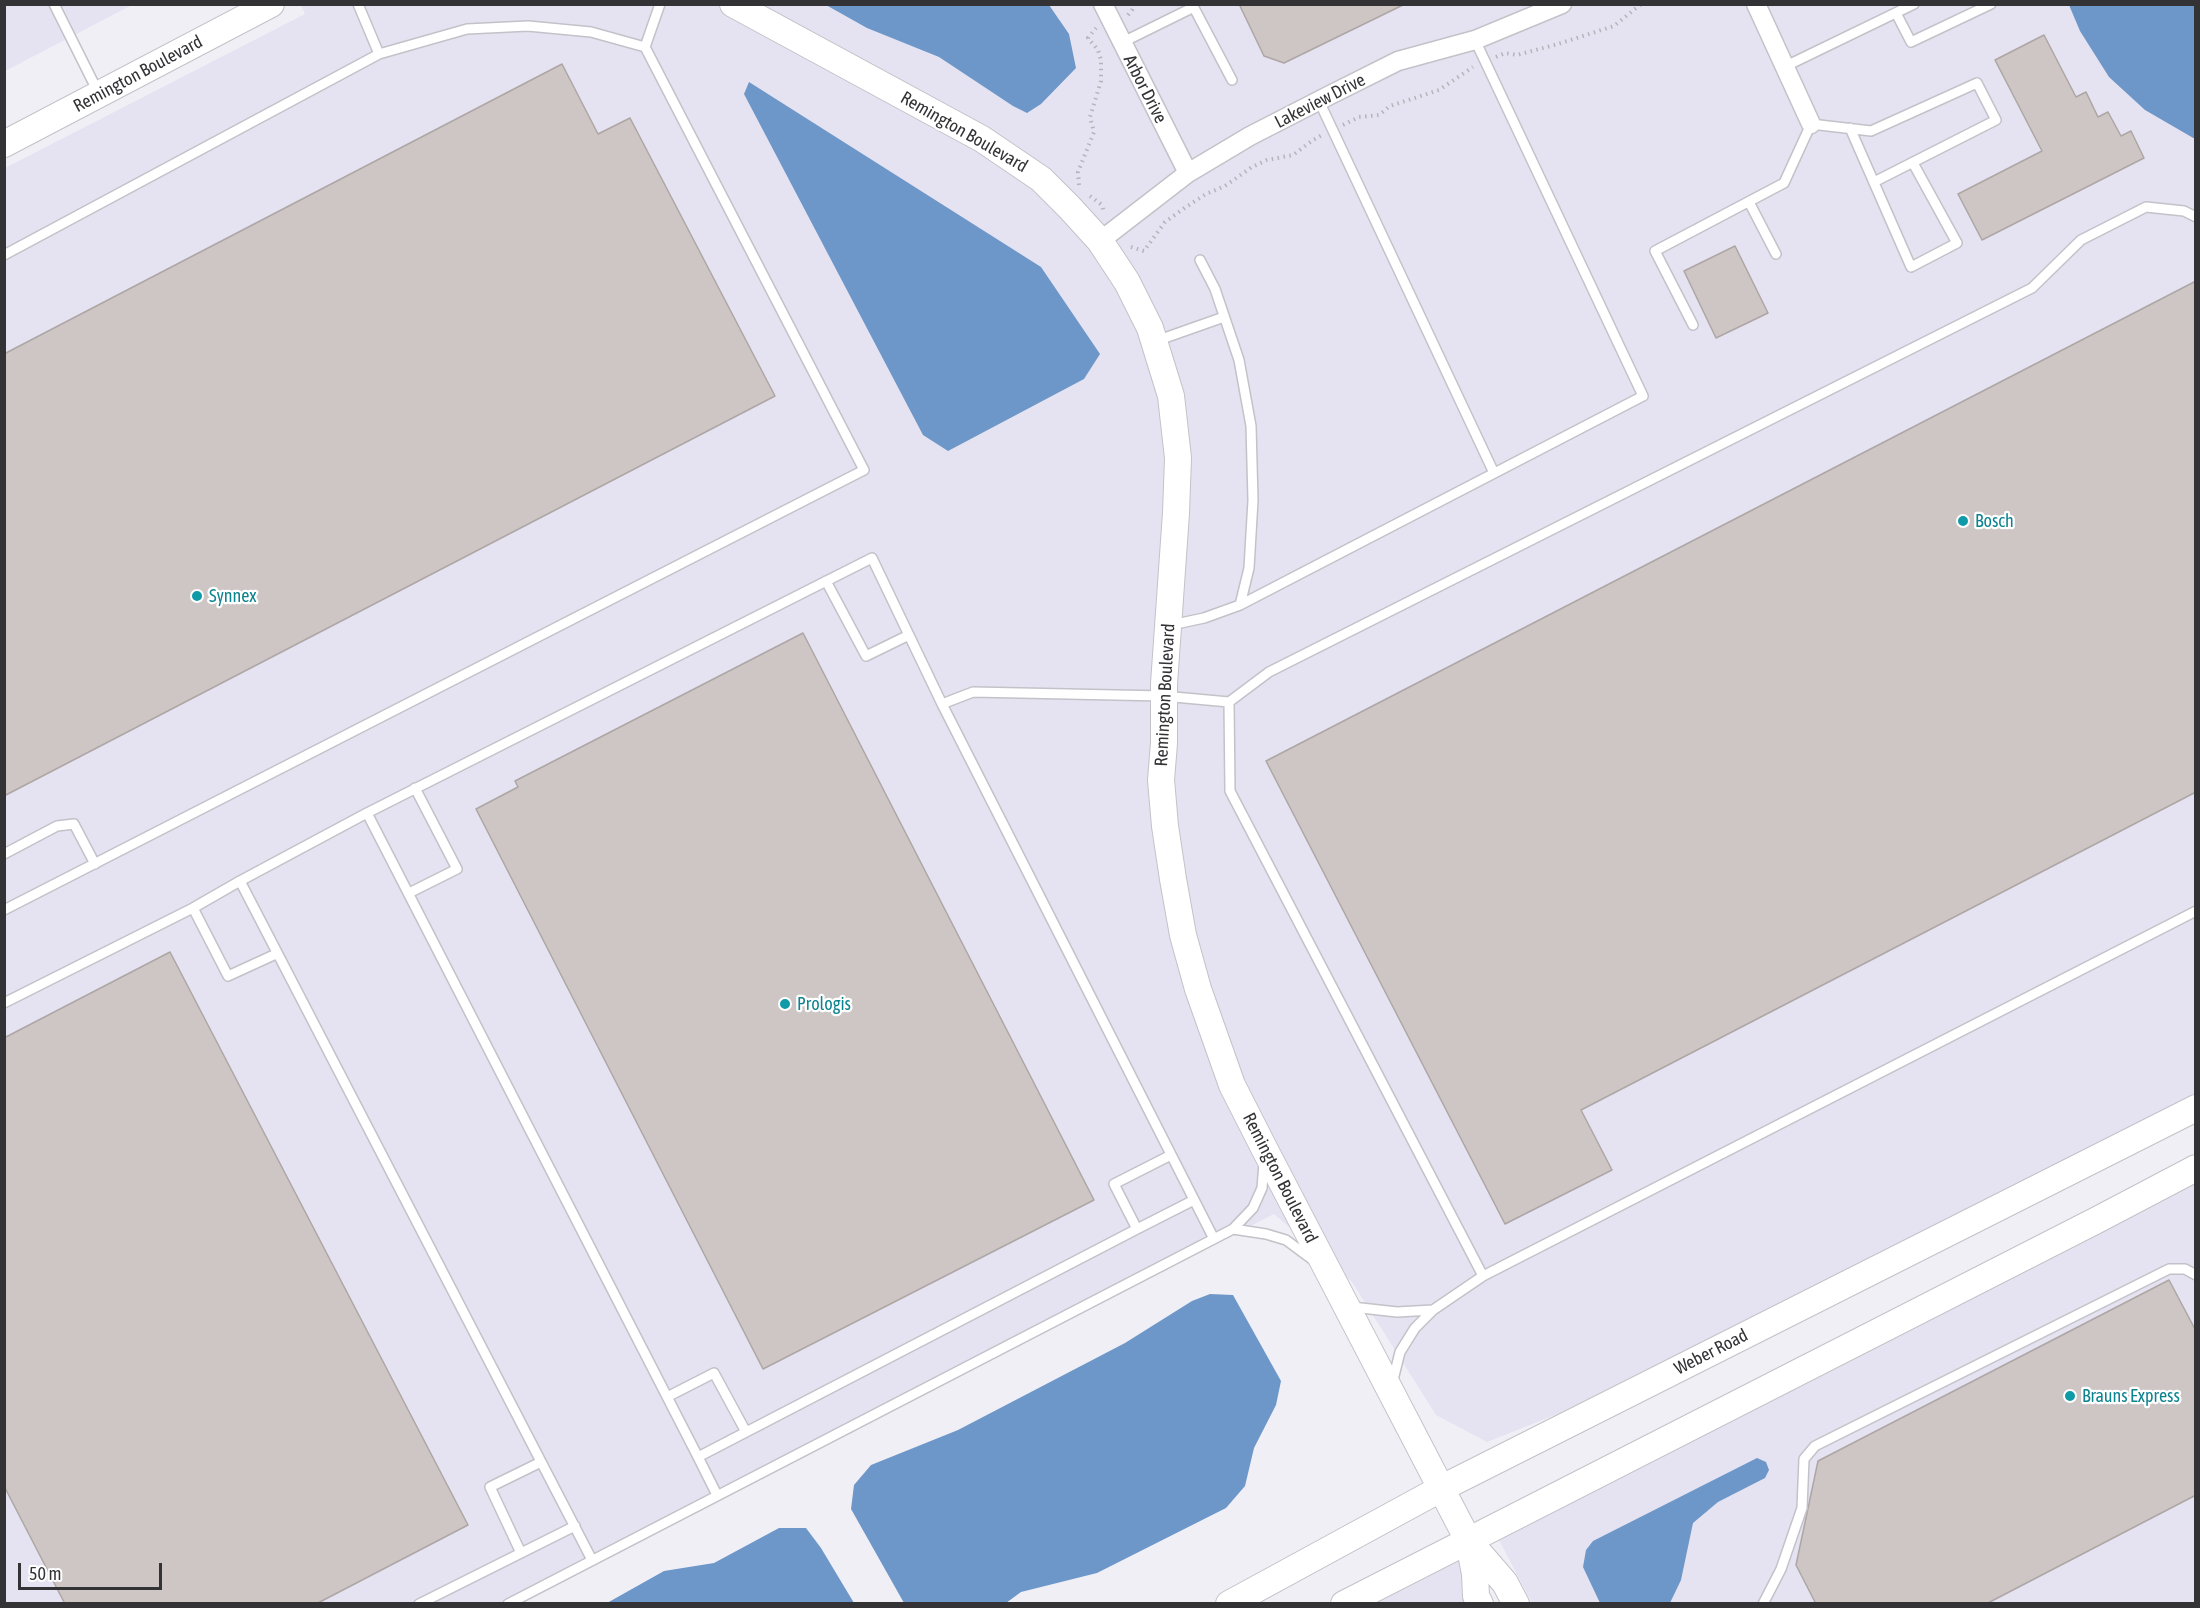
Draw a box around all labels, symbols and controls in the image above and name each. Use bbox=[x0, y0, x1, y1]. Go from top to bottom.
street label: Remington Boulevard bbox=[70, 31, 206, 117]
street label: Arbor Drive bbox=[1119, 51, 1171, 127]
street label: Lakeview Drive bbox=[1271, 69, 1369, 133]
street label: Remington Boulevard bbox=[897, 87, 1031, 177]
place label: Bosch bbox=[1975, 510, 2014, 532]
marker: Bosch bbox=[1956, 514, 1970, 528]
place label: Synnex bbox=[209, 585, 257, 607]
marker: Synnex bbox=[190, 589, 204, 603]
street label: Remington Boulevard bbox=[1150, 623, 1180, 767]
place label: Prologis bbox=[797, 993, 851, 1015]
marker: Prologis bbox=[778, 997, 792, 1011]
street label: Remington Boulevard bbox=[1238, 1109, 1322, 1247]
street label: Weber Road bbox=[1671, 1324, 1751, 1380]
place label: Brauns Express bbox=[2082, 1385, 2180, 1407]
marker: Brauns Express bbox=[2063, 1389, 2077, 1403]
scale bar bbox=[21, 1551, 165, 1589]
text: 50 m bbox=[29, 1563, 61, 1584]

